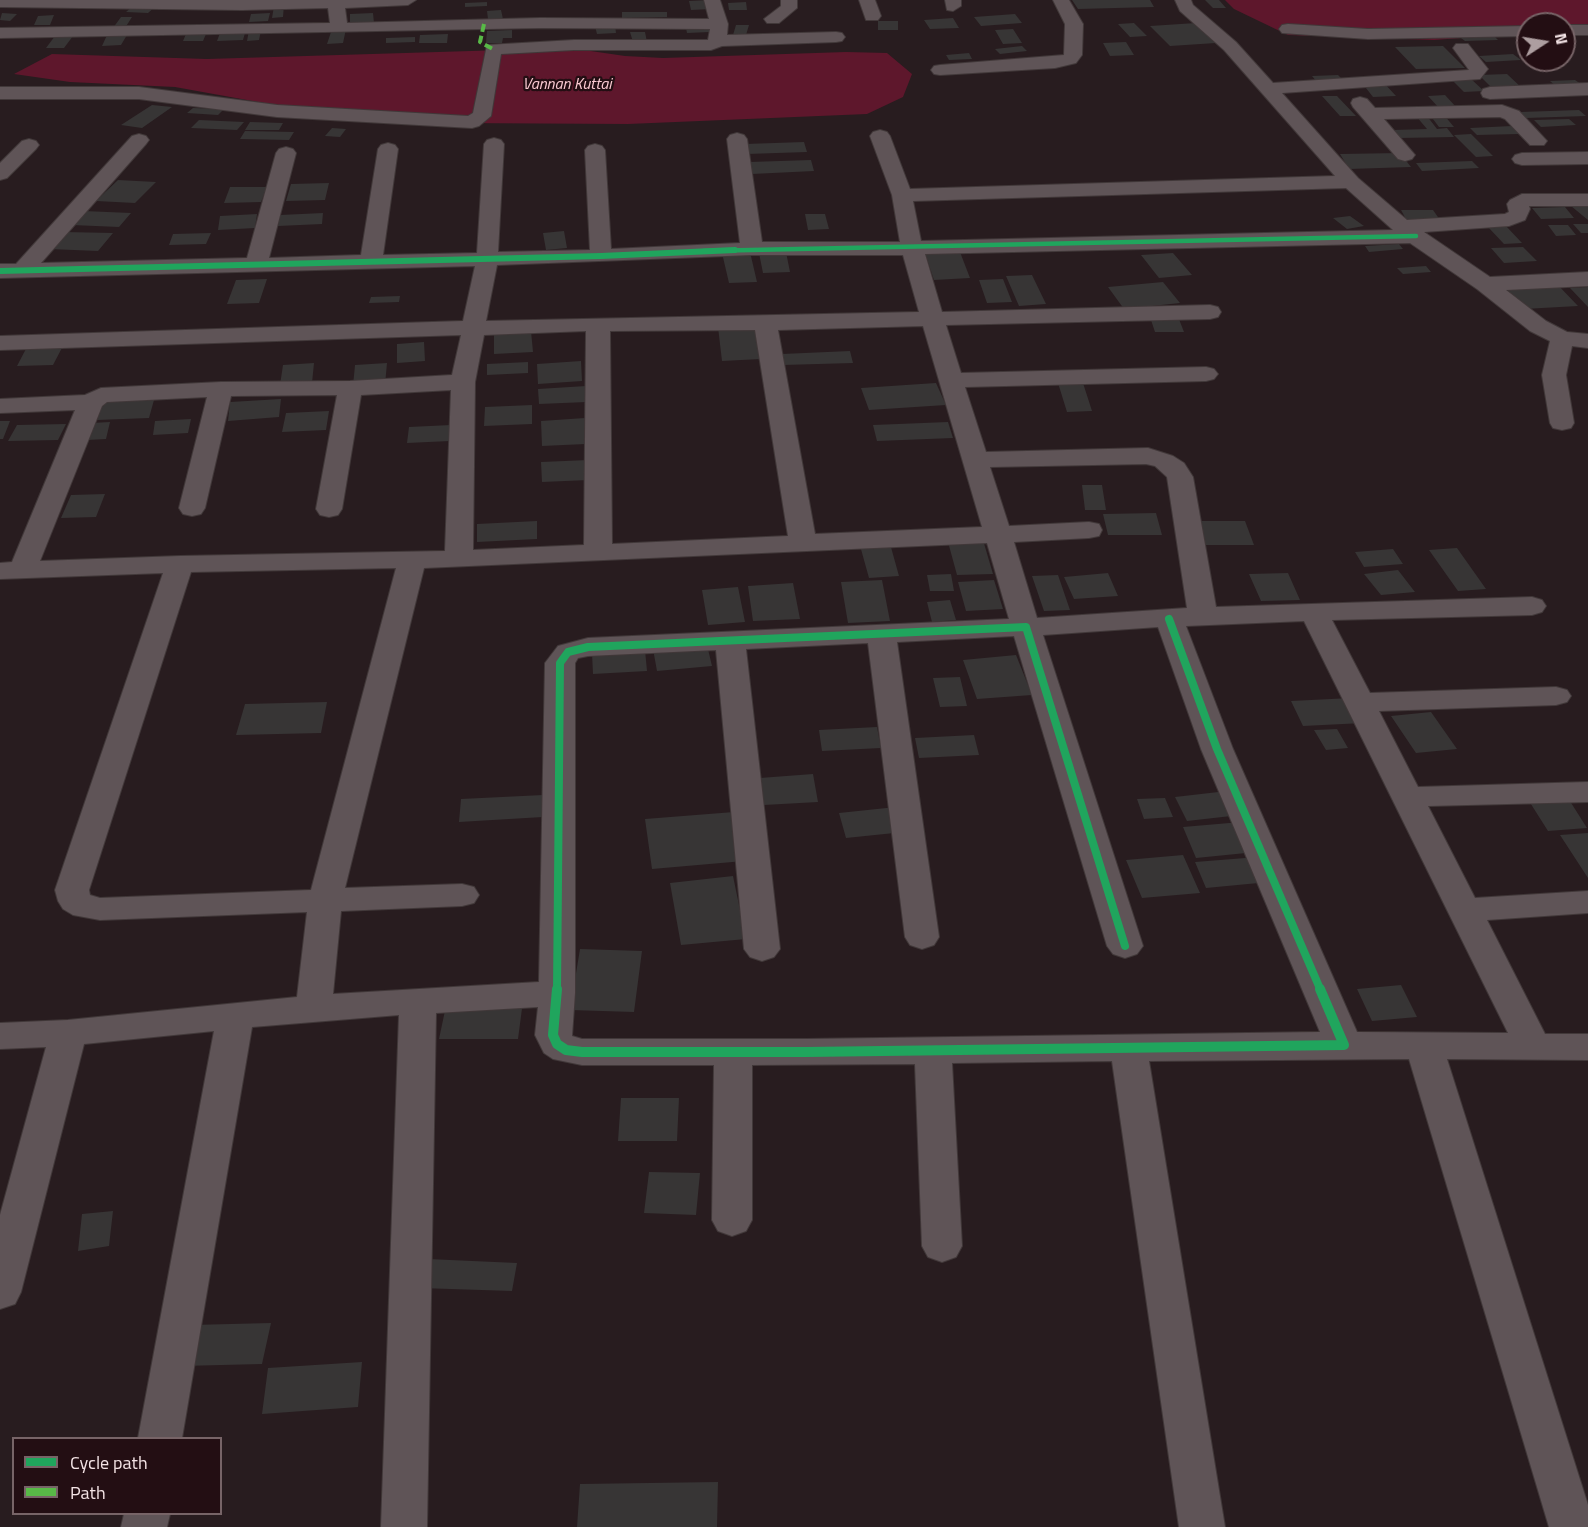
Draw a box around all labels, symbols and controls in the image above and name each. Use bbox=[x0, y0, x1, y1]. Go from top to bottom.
north arrow bbox=[1516, 12, 1576, 72]
text: N bbox=[1549, 31, 1575, 47]
water label: Vannan Kuttai bbox=[522, 75, 612, 95]
legend bbox=[12, 1437, 222, 1515]
text: Cycle path bbox=[70, 1449, 148, 1476]
text: Path bbox=[70, 1479, 106, 1506]

